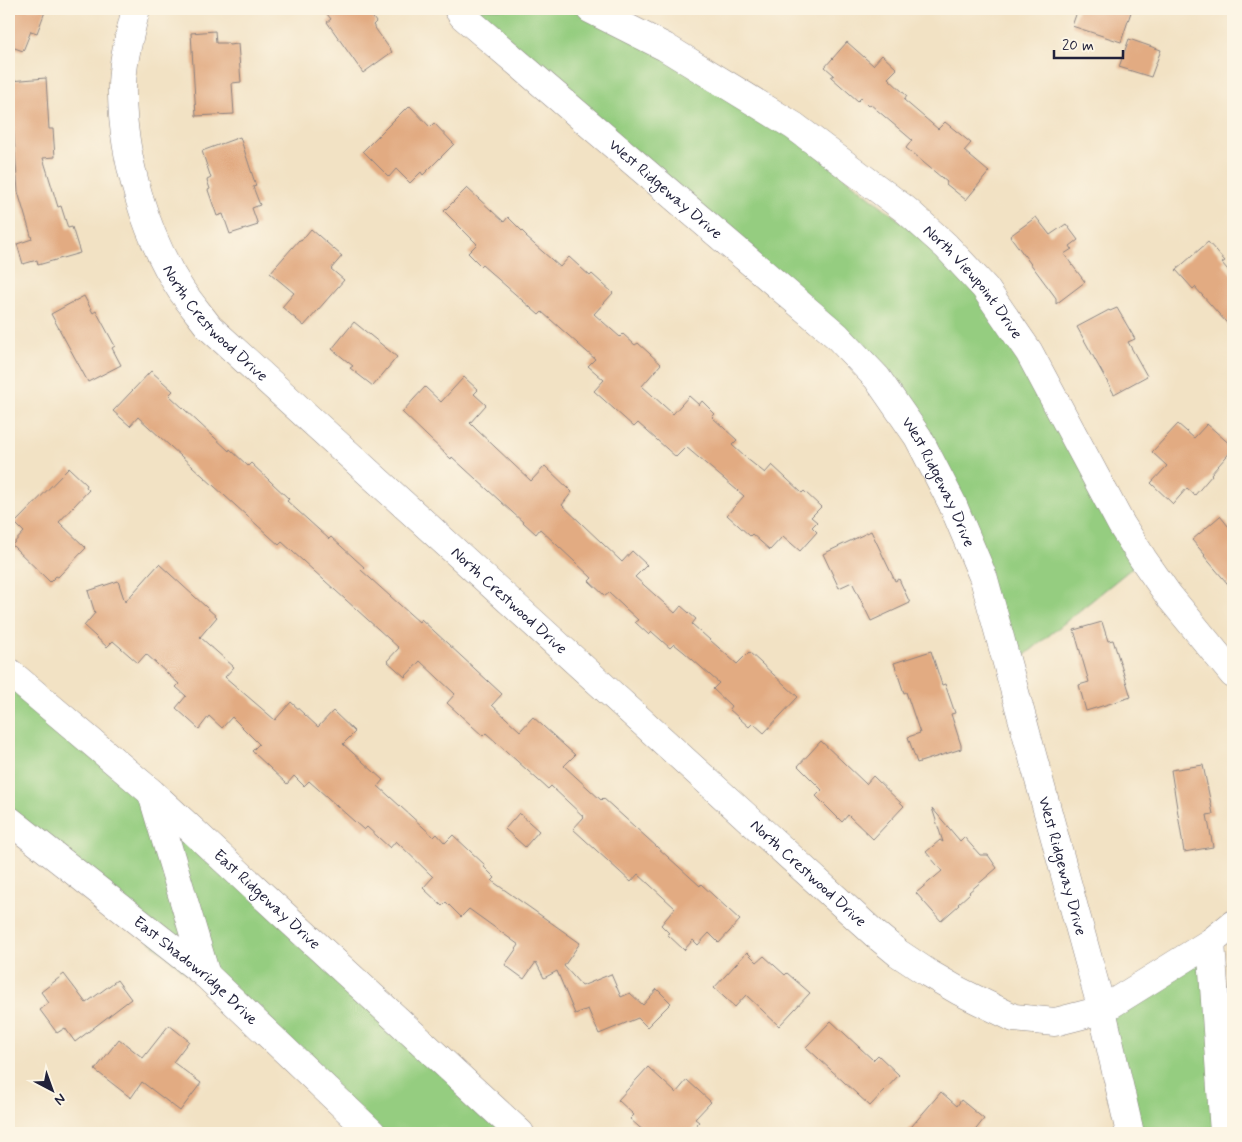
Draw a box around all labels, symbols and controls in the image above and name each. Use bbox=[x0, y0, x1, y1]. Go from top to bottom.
scale bar bbox=[1054, 28, 1123, 60]
text: 20 m bbox=[1062, 36, 1094, 56]
street label: West Ridgeway Drive bbox=[604, 135, 727, 244]
street label: North Viewpoint Drive bbox=[919, 220, 1027, 343]
street label: North Crestwood Drive bbox=[158, 261, 272, 386]
street label: West Ridgeway Drive bbox=[897, 413, 980, 550]
street label: North Crestwood Drive bbox=[446, 542, 572, 659]
street label: West Ridgeway Drive bbox=[1034, 794, 1092, 938]
street label: North Crestwood Drive bbox=[746, 815, 871, 932]
street label: East Ridgeway Drive bbox=[209, 845, 325, 954]
street label: East Shadowridge Drive bbox=[129, 911, 263, 1030]
north arrow bbox=[28, 1064, 78, 1114]
text: N bbox=[50, 1089, 69, 1109]

